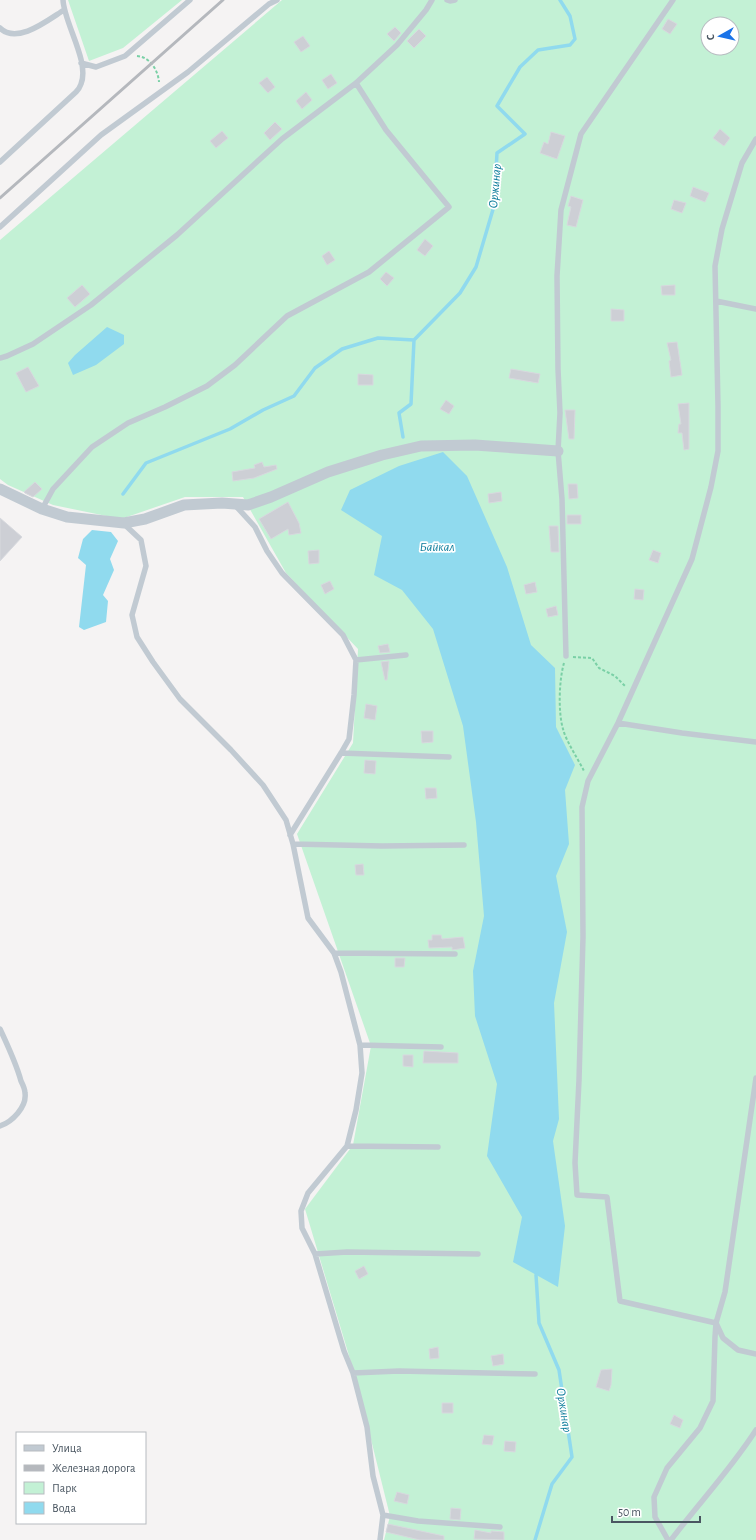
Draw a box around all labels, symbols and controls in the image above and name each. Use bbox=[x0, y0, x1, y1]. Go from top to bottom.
north arrow bbox=[700, 16, 740, 56]
text: С bbox=[705, 34, 716, 41]
water label: Оржинар bbox=[487, 163, 504, 209]
water label: Байкал bbox=[419, 541, 455, 554]
water label: Оржинар bbox=[554, 1387, 574, 1434]
legend bbox=[16, 1432, 146, 1524]
text: Улица bbox=[52, 1442, 82, 1454]
text: Железная дорога bbox=[52, 1462, 136, 1474]
text: Парк bbox=[52, 1482, 77, 1494]
scale bar bbox=[612, 1498, 700, 1524]
text: Вода bbox=[52, 1502, 76, 1514]
text: 50 m bbox=[618, 1506, 641, 1518]

